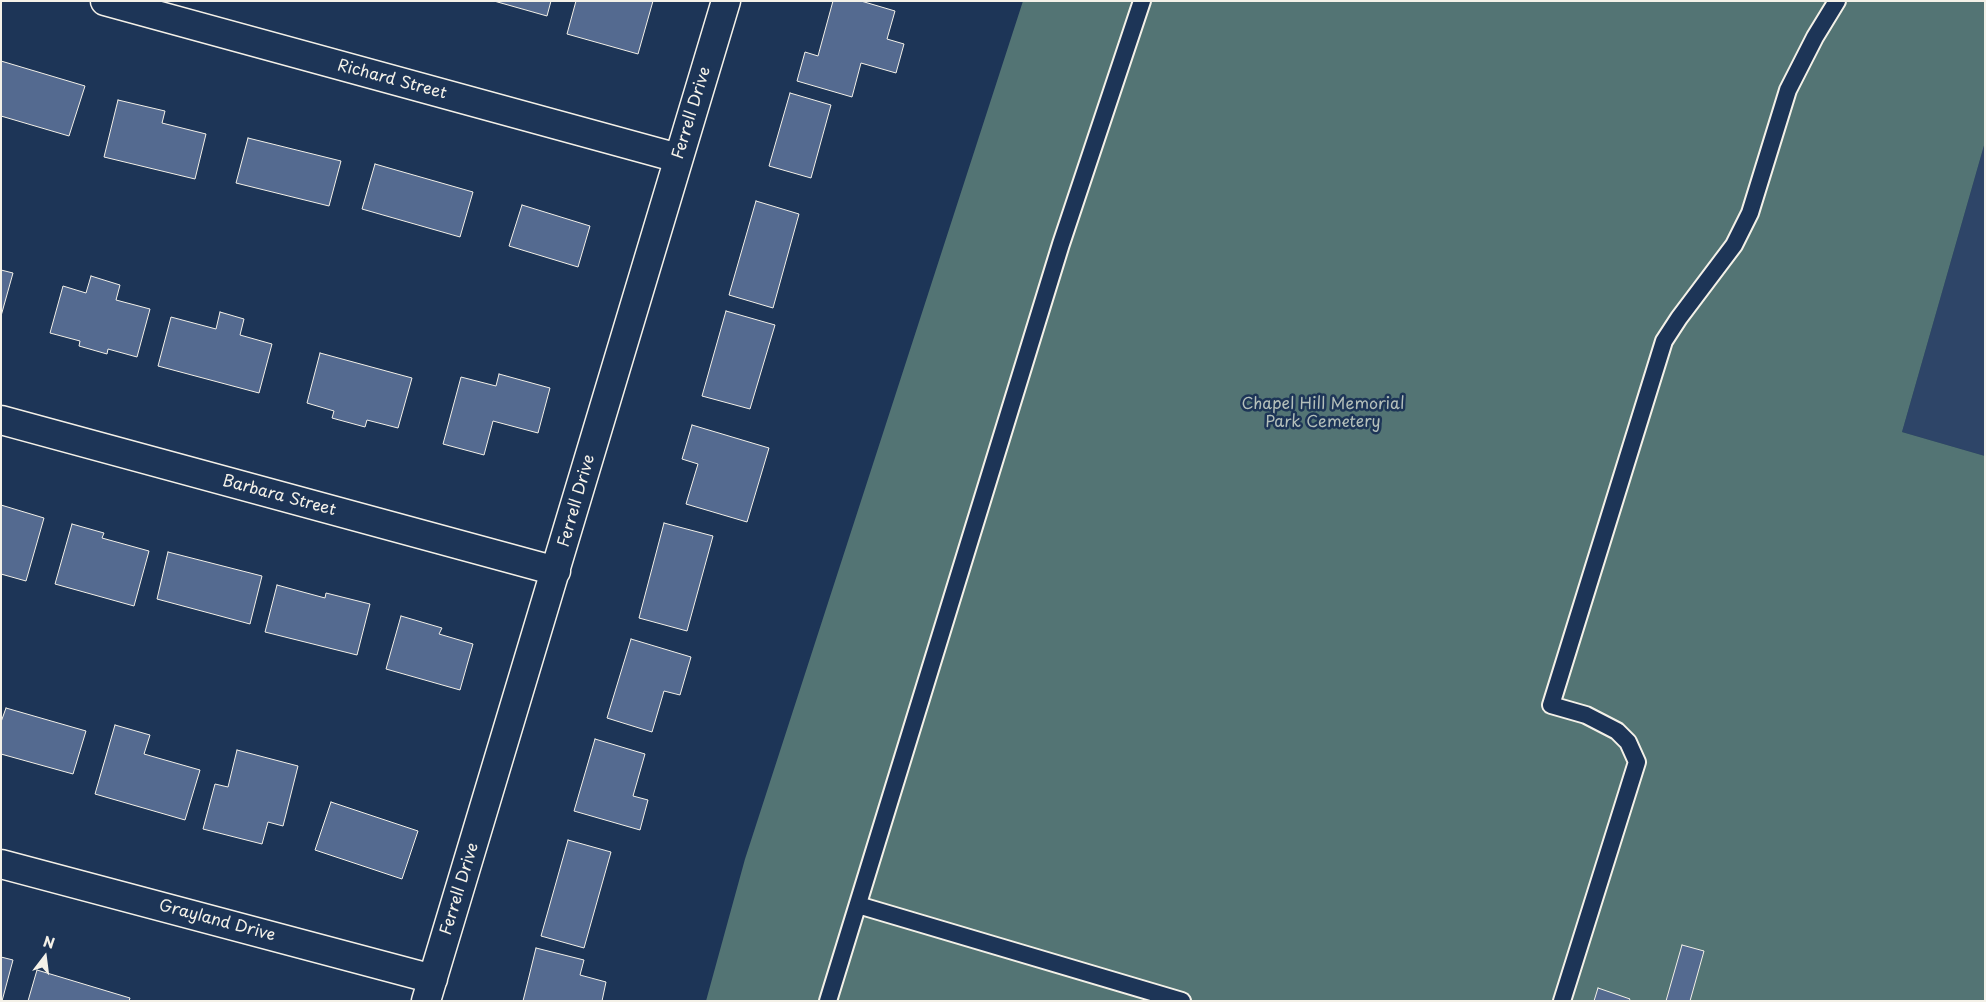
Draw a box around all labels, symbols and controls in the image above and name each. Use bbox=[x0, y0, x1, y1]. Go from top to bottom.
street label: Richard Street bbox=[335, 56, 449, 104]
street label: Ferrell Drive bbox=[669, 65, 715, 161]
park label: Chapel Hill Memorial Park Cemetery bbox=[1241, 395, 1405, 433]
street label: Ferrell Drive bbox=[555, 452, 599, 550]
street label: Barbara Street bbox=[220, 472, 338, 520]
street label: Ferrell Drive bbox=[437, 841, 483, 937]
street label: Grayland Drive bbox=[157, 896, 277, 946]
text: N bbox=[41, 930, 57, 954]
north arrow bbox=[20, 932, 70, 982]

